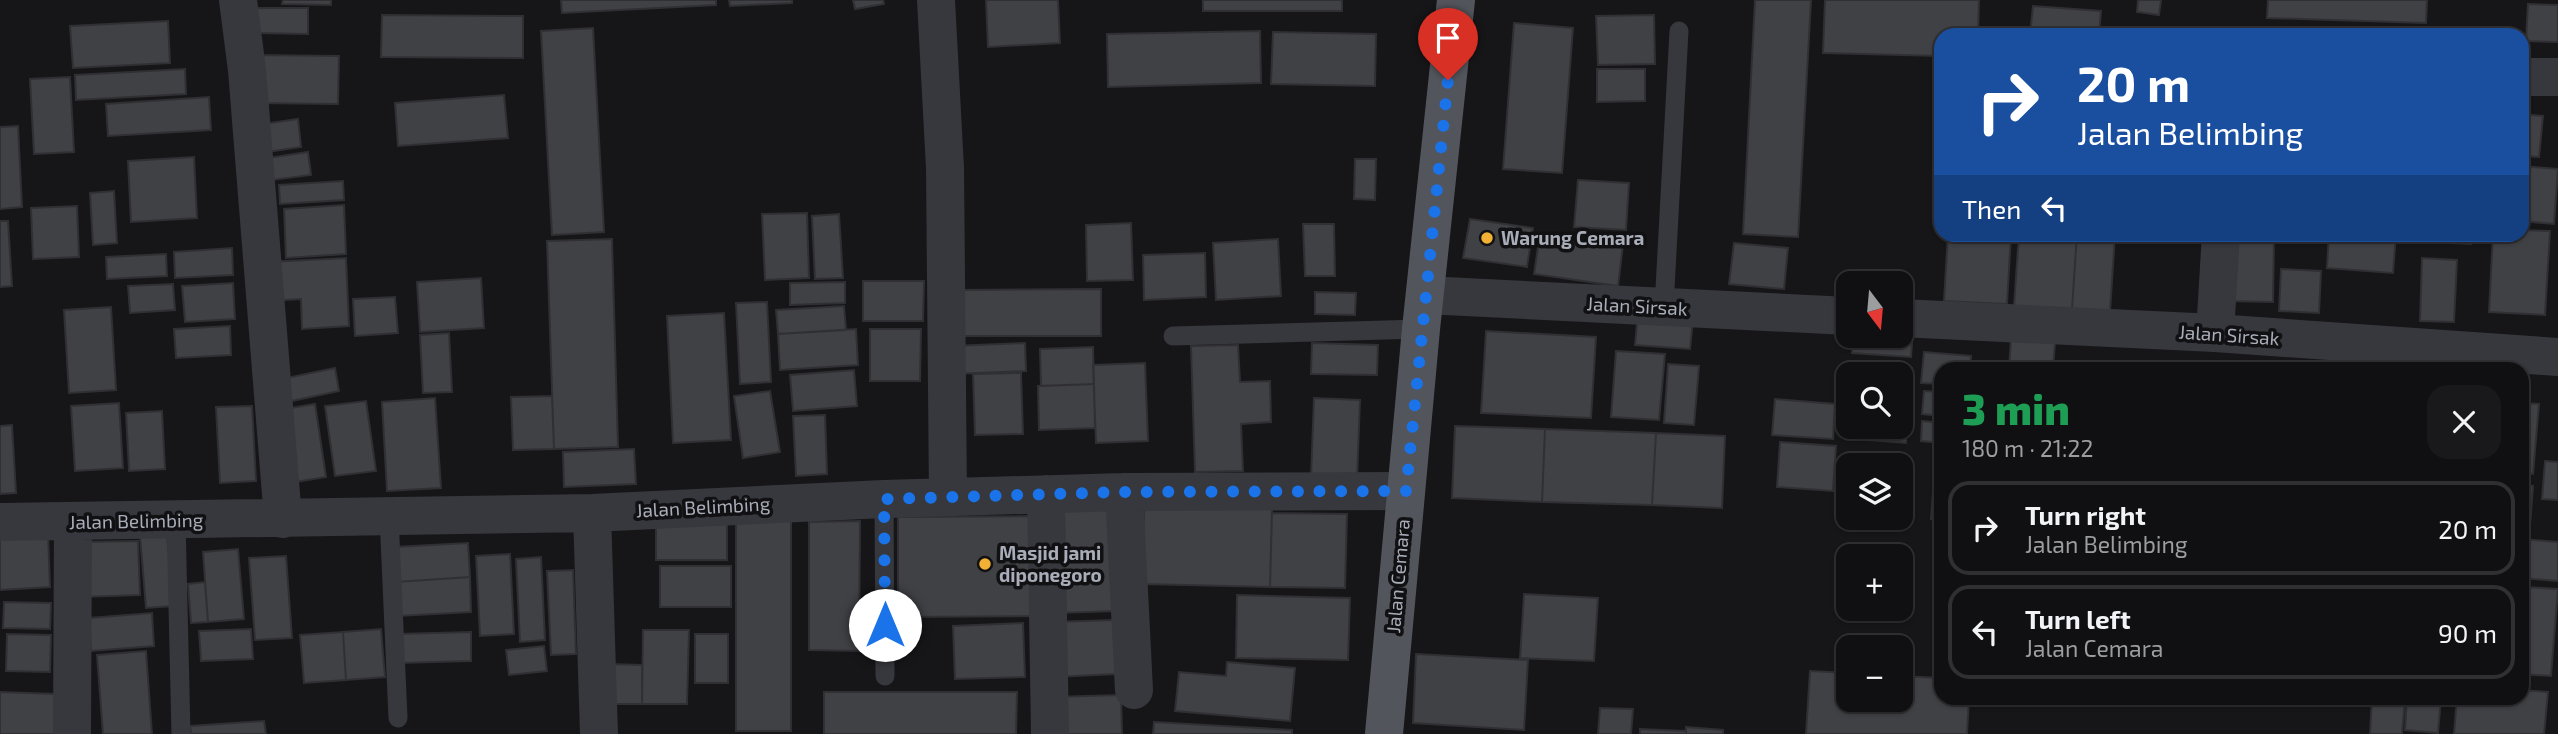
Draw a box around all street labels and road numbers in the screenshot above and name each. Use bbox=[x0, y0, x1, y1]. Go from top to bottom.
street label: Jalan Sirsak bbox=[1586, 291, 1688, 320]
street label: Jalan Sirsak bbox=[2178, 320, 2281, 350]
street label: Jalan Belimbing bbox=[635, 491, 771, 522]
street label: Jalan Belimbing bbox=[69, 508, 204, 533]
street label: Jalan Cemara bbox=[1381, 518, 1414, 634]

